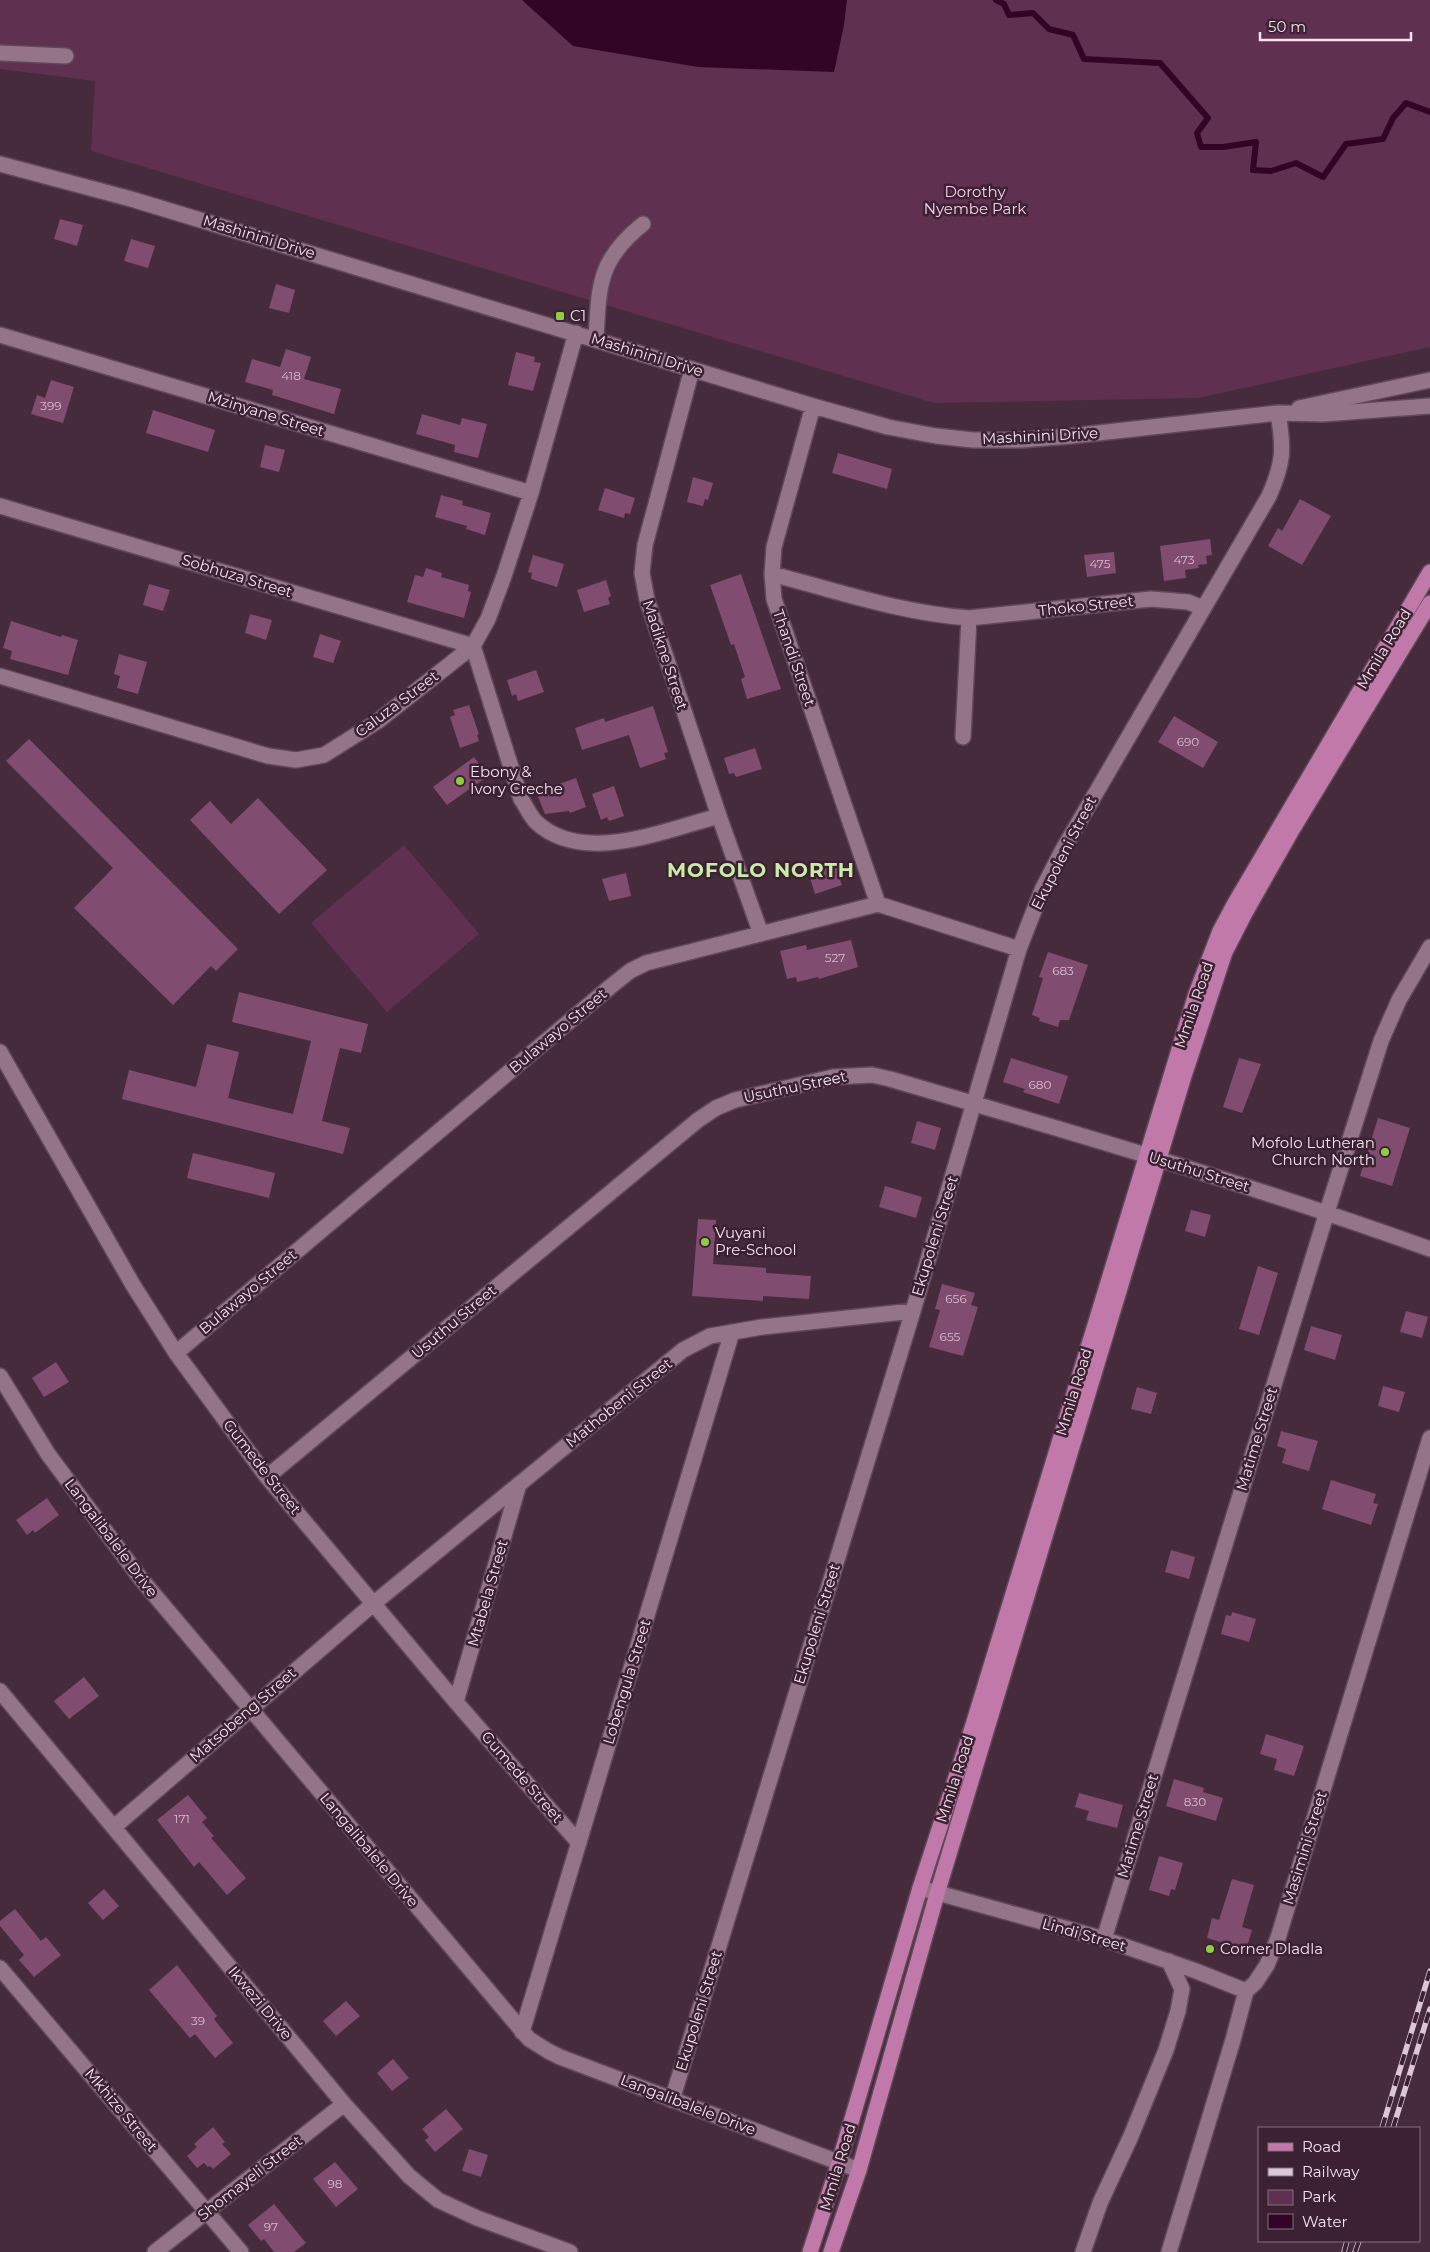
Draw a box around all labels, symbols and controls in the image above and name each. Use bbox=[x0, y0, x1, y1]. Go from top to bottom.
scale bar bbox=[1260, 10, 1411, 42]
text: 50 m bbox=[1268, 17, 1306, 36]
park label: Dorothy Nyembe Park bbox=[924, 182, 1026, 218]
street label: Mashinini Drive bbox=[201, 210, 318, 263]
place label: C1 bbox=[570, 306, 586, 325]
marker: C1 bbox=[554, 310, 566, 322]
street label: Mashinini Drive bbox=[589, 328, 706, 381]
house number: 418 bbox=[281, 368, 301, 383]
street label: Mzinyane Street bbox=[205, 387, 327, 440]
house number: 399 bbox=[40, 398, 62, 413]
street label: Mashinini Drive bbox=[981, 423, 1099, 448]
street label: Sobhuza Street bbox=[179, 550, 295, 601]
house number: 473 bbox=[1173, 552, 1195, 567]
house number: 475 bbox=[1090, 556, 1111, 571]
street label: Thoko Street bbox=[1037, 591, 1134, 620]
street label: Madikne Street bbox=[639, 597, 692, 712]
street label: Mmila Road bbox=[1352, 605, 1415, 692]
street label: Thandi Street bbox=[769, 607, 820, 709]
street label: Caluza Street bbox=[351, 666, 442, 741]
house number: 690 bbox=[1177, 734, 1199, 749]
place label: Ebony & Ivory Creche bbox=[470, 762, 563, 798]
marker: Ebony & Ivory Creche bbox=[454, 775, 466, 787]
street label: Ekupoleni Street bbox=[1027, 793, 1100, 913]
district label: MOFOLO NORTH bbox=[667, 858, 855, 882]
house number: 527 bbox=[825, 950, 845, 965]
street label: Mmila Road bbox=[1170, 959, 1217, 1051]
house number: 683 bbox=[1052, 963, 1074, 978]
street label: Bulawayo Street bbox=[505, 984, 611, 1077]
street label: Usuthu Street bbox=[742, 1066, 848, 1107]
house number: 680 bbox=[1029, 1077, 1052, 1092]
place label: Mofolo Lutheran Church North bbox=[1251, 1133, 1375, 1169]
marker: Mofolo Lutheran Church North bbox=[1379, 1146, 1391, 1158]
street label: Usuthu Street bbox=[1146, 1147, 1252, 1196]
street label: Ekupoleni Street bbox=[907, 1173, 962, 1298]
place label: Vuyani Pre-School bbox=[715, 1223, 796, 1259]
marker: Vuyani Pre-School bbox=[699, 1236, 711, 1248]
street label: Bulawayo Street bbox=[195, 1245, 301, 1338]
street label: Usuthu Street bbox=[407, 1281, 500, 1363]
house number: 656 bbox=[945, 1291, 967, 1306]
house number: 655 bbox=[940, 1329, 961, 1344]
street label: Mmila Road bbox=[1051, 1346, 1096, 1438]
street label: Mathobeni Street bbox=[562, 1354, 676, 1451]
street label: Matime Street bbox=[1232, 1385, 1281, 1493]
street label: Gumede Street bbox=[219, 1415, 305, 1518]
street label: Langalibalele Drive bbox=[61, 1475, 162, 1601]
street label: Mtabela Street bbox=[463, 1537, 512, 1649]
street label: Ekupoleni Street bbox=[789, 1561, 844, 1686]
street label: Lobengula Street bbox=[598, 1617, 655, 1747]
street label: Matsobeng Street bbox=[186, 1663, 300, 1766]
street label: Gumede Street bbox=[477, 1727, 567, 1826]
street label: Mmila Road bbox=[932, 1733, 978, 1825]
street label: Matime Street bbox=[1113, 1772, 1162, 1880]
street label: Langalibalele Drive bbox=[316, 1789, 423, 1911]
street label: Masimini Street bbox=[1278, 1789, 1331, 1907]
house number: 830 bbox=[1184, 1794, 1206, 1809]
house number: 171 bbox=[174, 1811, 190, 1826]
street label: Lindi Street bbox=[1040, 1913, 1128, 1956]
place label: Corner Dladla bbox=[1220, 1939, 1323, 1958]
marker: Corner Dladla bbox=[1204, 1943, 1216, 1955]
street label: Ekupoleni Street bbox=[671, 1948, 726, 2073]
street label: Ikwezi Drive bbox=[224, 1962, 297, 2043]
house number: 39 bbox=[191, 2013, 205, 2028]
street label: Mkhize Street bbox=[81, 2064, 162, 2155]
street label: Langalibalele Drive bbox=[618, 2070, 759, 2139]
street label: Mmila Road bbox=[815, 2121, 860, 2213]
legend bbox=[1258, 2127, 1420, 2242]
street label: Shomayeli Street bbox=[194, 2131, 306, 2224]
text: Road bbox=[1302, 2137, 1341, 2156]
text: Railway bbox=[1302, 2162, 1360, 2181]
house number: 98 bbox=[328, 2176, 343, 2191]
text: Park bbox=[1302, 2187, 1336, 2206]
text: Water bbox=[1302, 2212, 1348, 2231]
house number: 97 bbox=[264, 2219, 278, 2234]

